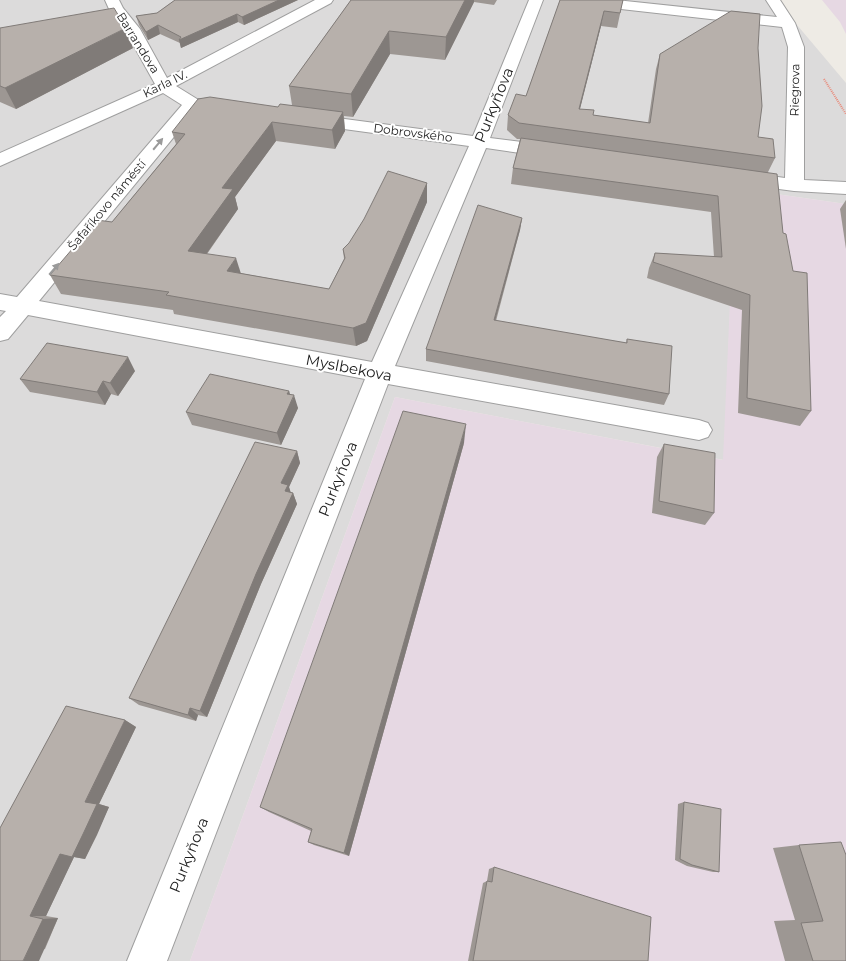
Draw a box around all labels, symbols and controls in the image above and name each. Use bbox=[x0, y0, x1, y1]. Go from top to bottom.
street label: Barrandova bbox=[114, 9, 163, 76]
street label: Riegrova bbox=[787, 63, 802, 116]
street label: Purkyňova bbox=[470, 64, 517, 145]
street label: Karla IV. bbox=[140, 66, 189, 101]
street label: Dobrovského bbox=[373, 120, 454, 145]
one-way arrow bbox=[153, 138, 164, 151]
street label: Šafaříkovo náměstí bbox=[64, 156, 149, 253]
one-way arrow bbox=[48, 263, 59, 276]
street label: Myslbekova bbox=[304, 350, 394, 385]
street label: Purkyňova bbox=[314, 438, 361, 519]
street label: Purkyňova bbox=[165, 814, 212, 895]

